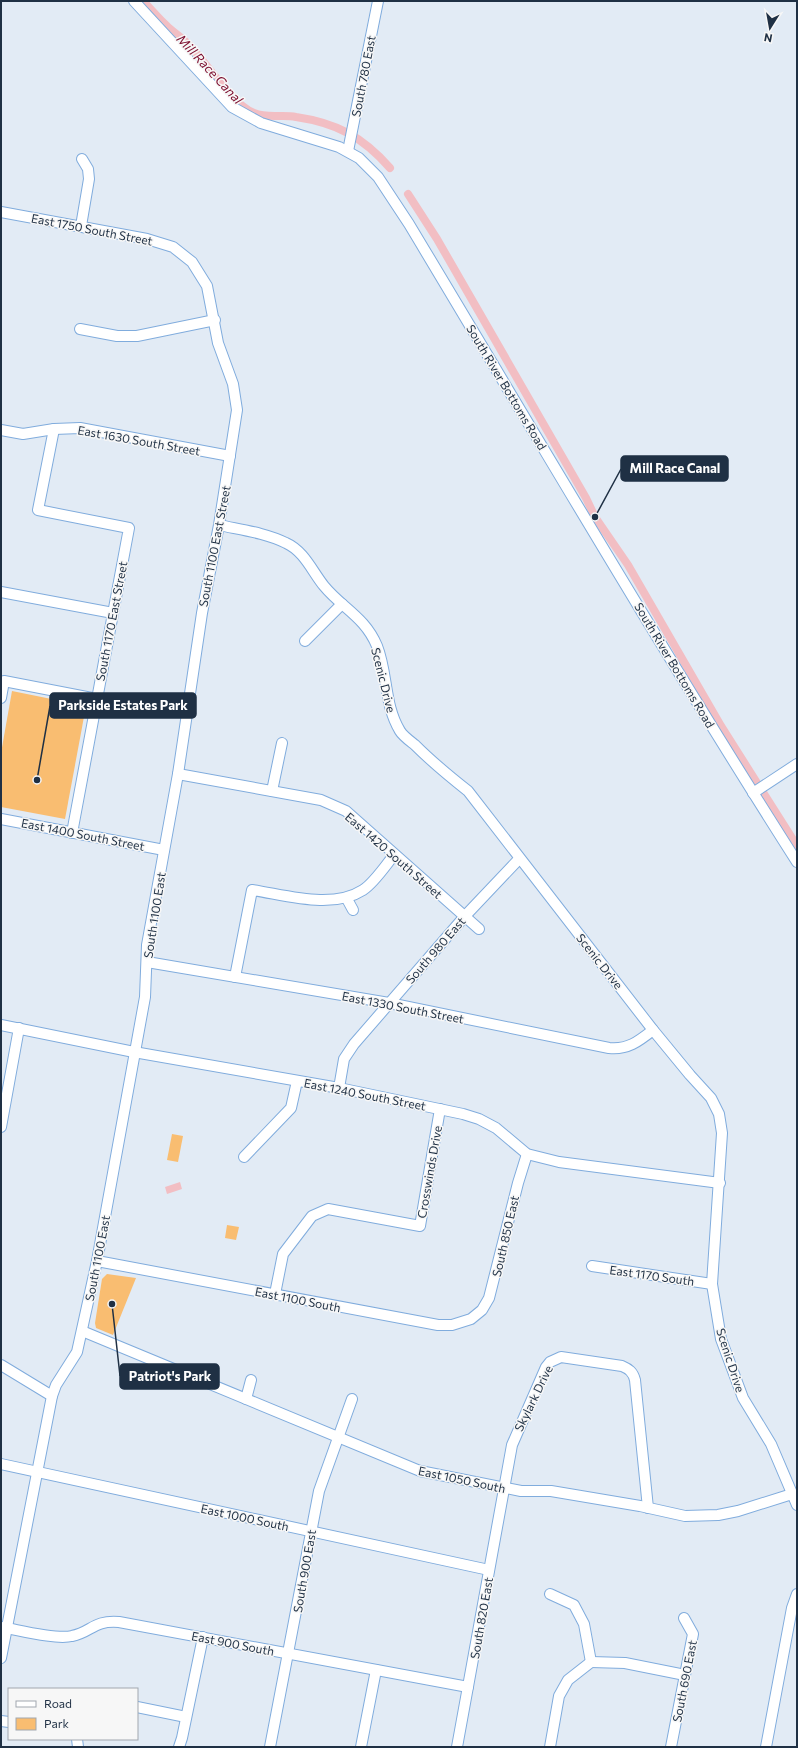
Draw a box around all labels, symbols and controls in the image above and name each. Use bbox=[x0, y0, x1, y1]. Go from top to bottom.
north arrow bbox=[750, 8, 790, 48]
water label: Mill Race Canal bbox=[174, 31, 247, 108]
text: N bbox=[763, 31, 773, 45]
street label: South 780 East bbox=[348, 34, 378, 118]
street label: East 1750 South Street bbox=[30, 210, 154, 248]
street label: South River Bottoms Road bbox=[464, 322, 550, 452]
street label: East 1630 South Street bbox=[77, 422, 202, 458]
callout: Mill Race Canal bbox=[621, 456, 728, 481]
text: Mill Race Canal bbox=[630, 460, 720, 476]
street label: South 1100 East Street bbox=[195, 484, 233, 608]
street label: South 1170 East Street bbox=[93, 560, 129, 682]
street label: South River Bottoms Road bbox=[632, 600, 718, 730]
street label: Scenic Drive bbox=[369, 646, 399, 714]
callout: Parkside Estates Park bbox=[50, 693, 196, 718]
text: Parkside Estates Park bbox=[58, 697, 188, 713]
street label: East 1420 South Street bbox=[343, 809, 445, 901]
street label: East 1400 South Street bbox=[20, 815, 146, 853]
street label: South 1100 East bbox=[140, 871, 168, 959]
street label: South 980 East bbox=[402, 914, 468, 986]
street label: Scenic Drive bbox=[574, 930, 626, 992]
street label: East 1330 South Street bbox=[341, 988, 465, 1026]
street label: East 1240 South Street bbox=[303, 1075, 427, 1113]
street label: Crosswinds Drive bbox=[414, 1125, 444, 1219]
street label: South 850 East bbox=[489, 1194, 521, 1278]
street label: South 1100 East bbox=[82, 1214, 112, 1302]
street label: East 1170 South bbox=[609, 1262, 695, 1288]
street label: East 1100 South bbox=[254, 1284, 342, 1314]
street label: Scenic Drive bbox=[714, 1326, 748, 1394]
street label: Skylark Drive bbox=[511, 1363, 555, 1433]
callout: Patriot's Park bbox=[120, 1364, 219, 1389]
text: Patriot's Park bbox=[129, 1368, 212, 1384]
street label: East 1050 South bbox=[417, 1463, 507, 1495]
street label: East 1000 South bbox=[200, 1501, 290, 1533]
street label: South 900 East bbox=[290, 1528, 318, 1614]
street label: South 820 East bbox=[467, 1576, 495, 1660]
street label: East 900 South bbox=[190, 1628, 276, 1658]
street label: South 690 East bbox=[669, 1639, 699, 1723]
legend bbox=[8, 1688, 138, 1740]
text: Road bbox=[44, 1696, 72, 1710]
text: Park bbox=[44, 1716, 70, 1730]

